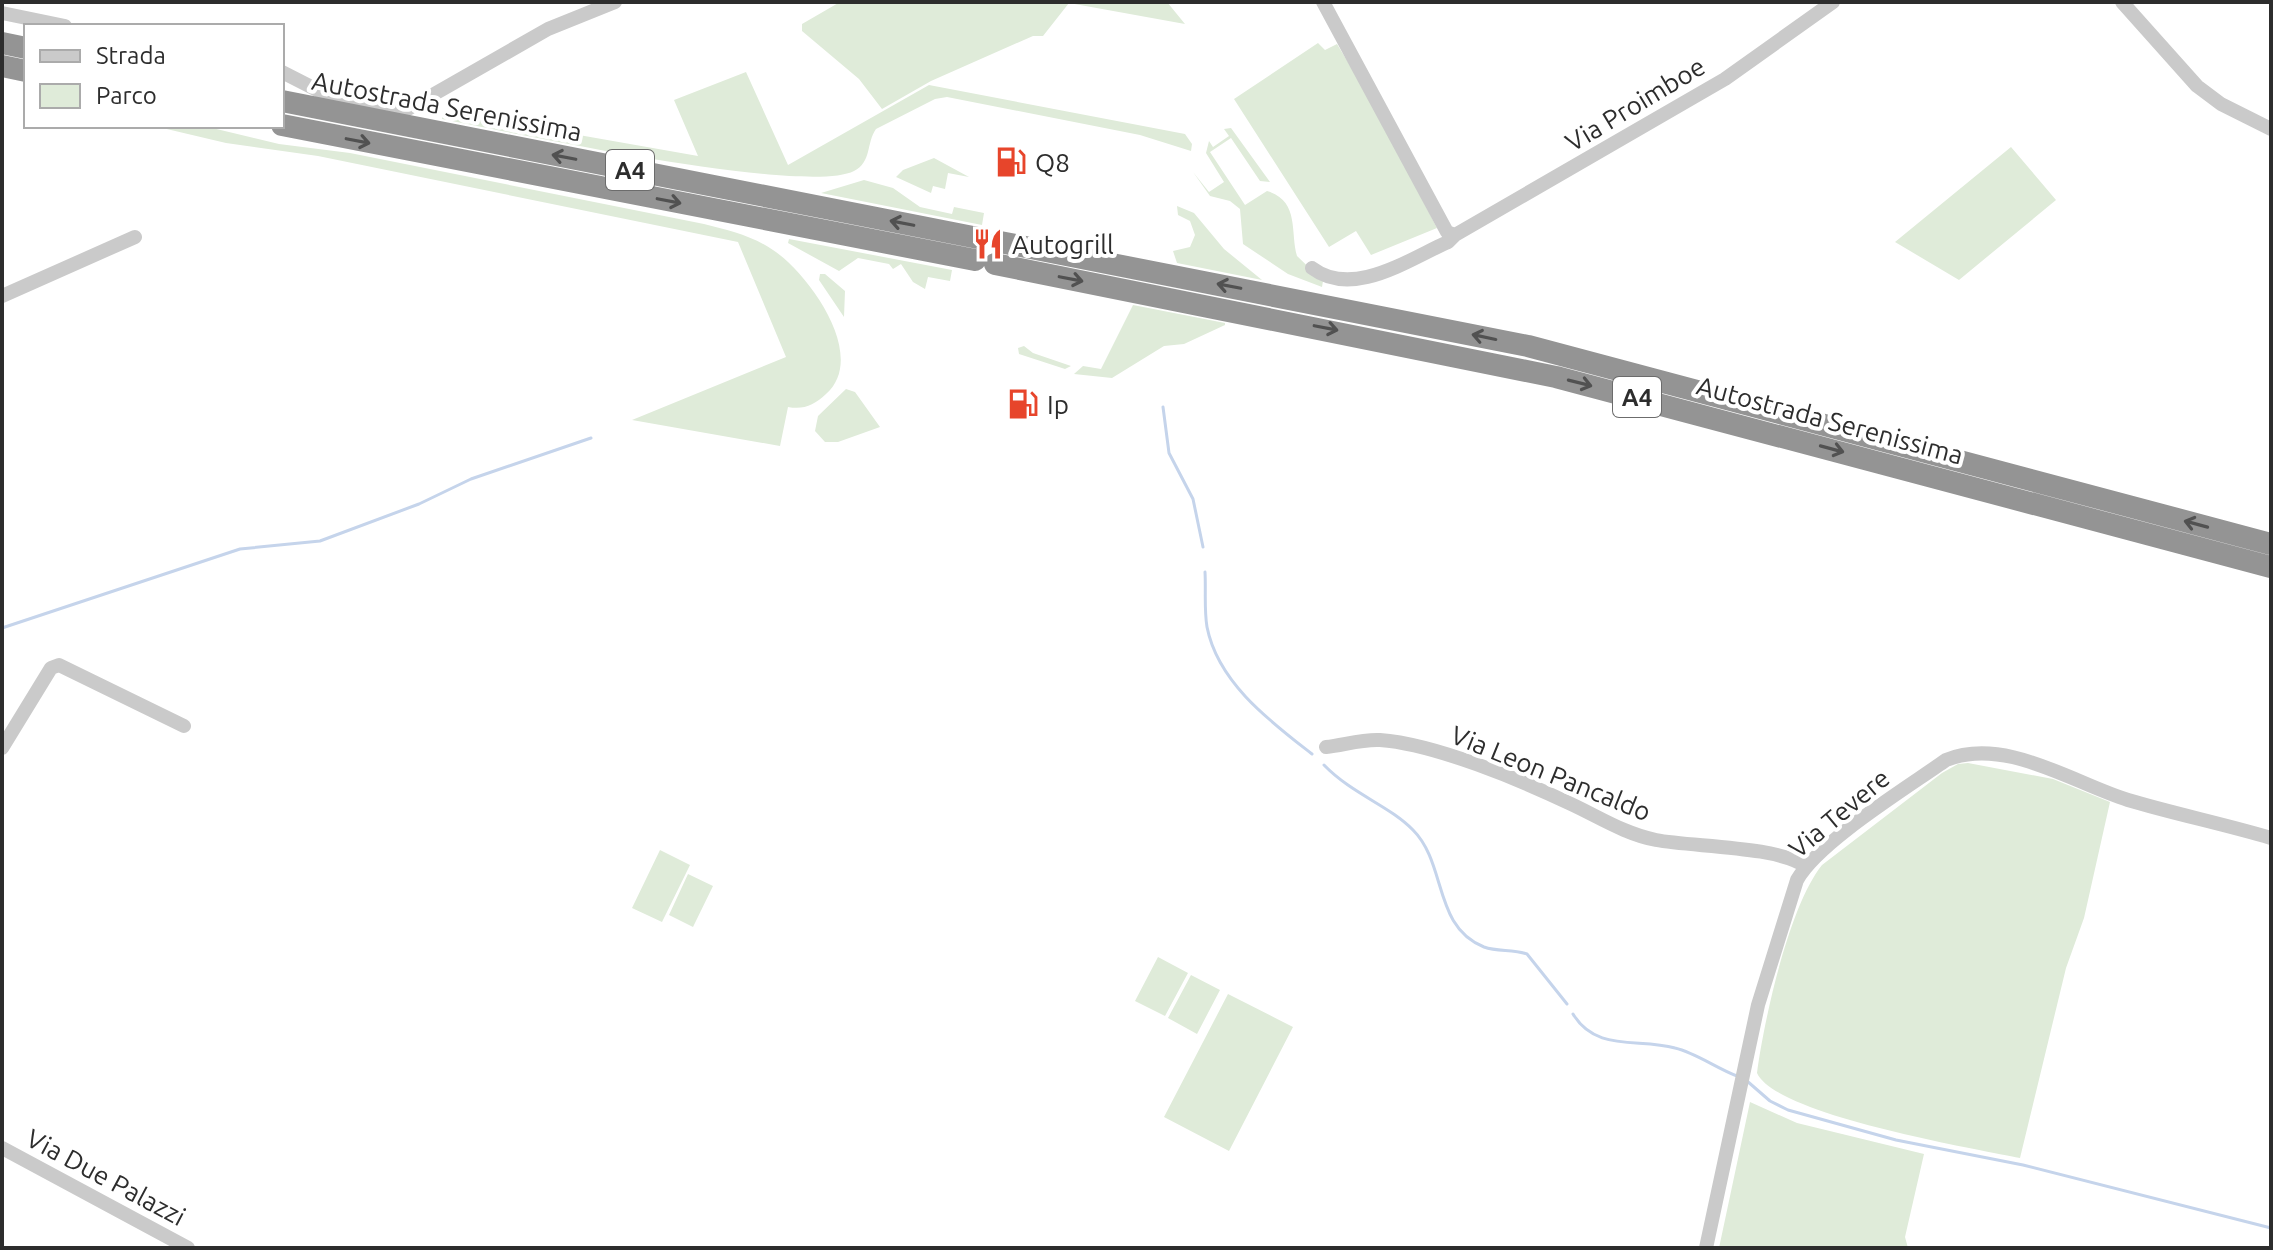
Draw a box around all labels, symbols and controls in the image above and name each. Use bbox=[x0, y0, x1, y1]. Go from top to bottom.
legend bbox=[24, 24, 284, 128]
text: Strada bbox=[96, 42, 166, 69]
street label: Via Proimboe bbox=[1560, 51, 1710, 157]
street label: Autostrada Serenissima bbox=[310, 66, 584, 146]
text: Parco bbox=[96, 82, 157, 109]
one-way arrow bbox=[345, 134, 371, 149]
fuel station icon: Q8 bbox=[994, 145, 1028, 179]
place label: Q8 bbox=[1035, 148, 1070, 177]
one-way arrow bbox=[552, 149, 577, 164]
road number: A4 bbox=[606, 150, 654, 190]
one-way arrow bbox=[655, 194, 681, 209]
one-way arrow bbox=[889, 215, 915, 230]
restaurant icon: Autogrill bbox=[971, 227, 1005, 261]
place label: Autogrill bbox=[1012, 230, 1114, 259]
one-way arrow bbox=[1058, 272, 1083, 287]
one-way arrow bbox=[1217, 278, 1242, 293]
one-way arrow bbox=[1313, 322, 1339, 337]
one-way arrow bbox=[1472, 329, 1497, 344]
street label: Autostrada Serenissima bbox=[1694, 370, 1966, 470]
one-way arrow bbox=[1567, 376, 1593, 391]
road number: A4 bbox=[1613, 377, 1661, 417]
fuel station icon: Ip bbox=[1006, 387, 1040, 421]
place label: Ip bbox=[1047, 390, 1069, 419]
one-way arrow bbox=[1818, 443, 1844, 458]
one-way arrow bbox=[2183, 515, 2209, 530]
street label: Via Leon Pancaldo bbox=[1447, 720, 1655, 826]
street label: Via Tevere bbox=[1783, 763, 1895, 863]
street label: Via Due Palazzi bbox=[22, 1123, 190, 1231]

